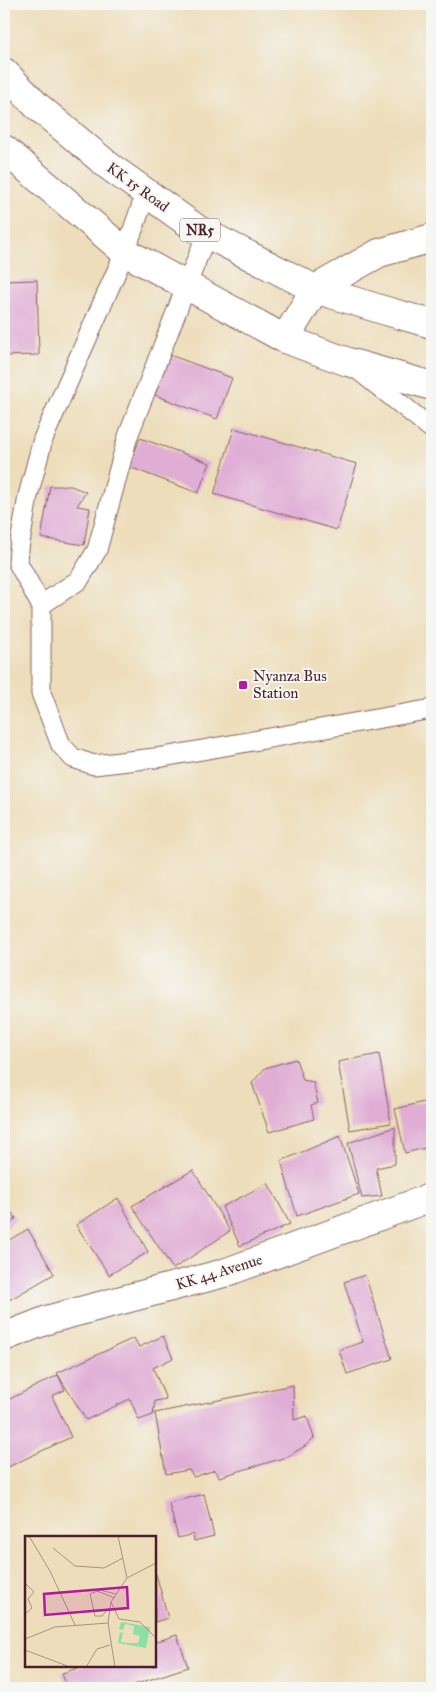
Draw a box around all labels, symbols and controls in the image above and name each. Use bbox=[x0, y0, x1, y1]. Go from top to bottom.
street label: KK 15 Road bbox=[103, 158, 173, 216]
road number: NR5 bbox=[180, 218, 220, 242]
place label: Nyanza Bus Station bbox=[253, 667, 327, 702]
marker: Nyanza Bus Station bbox=[237, 679, 249, 691]
street label: KK 44 Avenue bbox=[174, 1250, 264, 1294]
inset map bbox=[25, 1536, 156, 1667]

